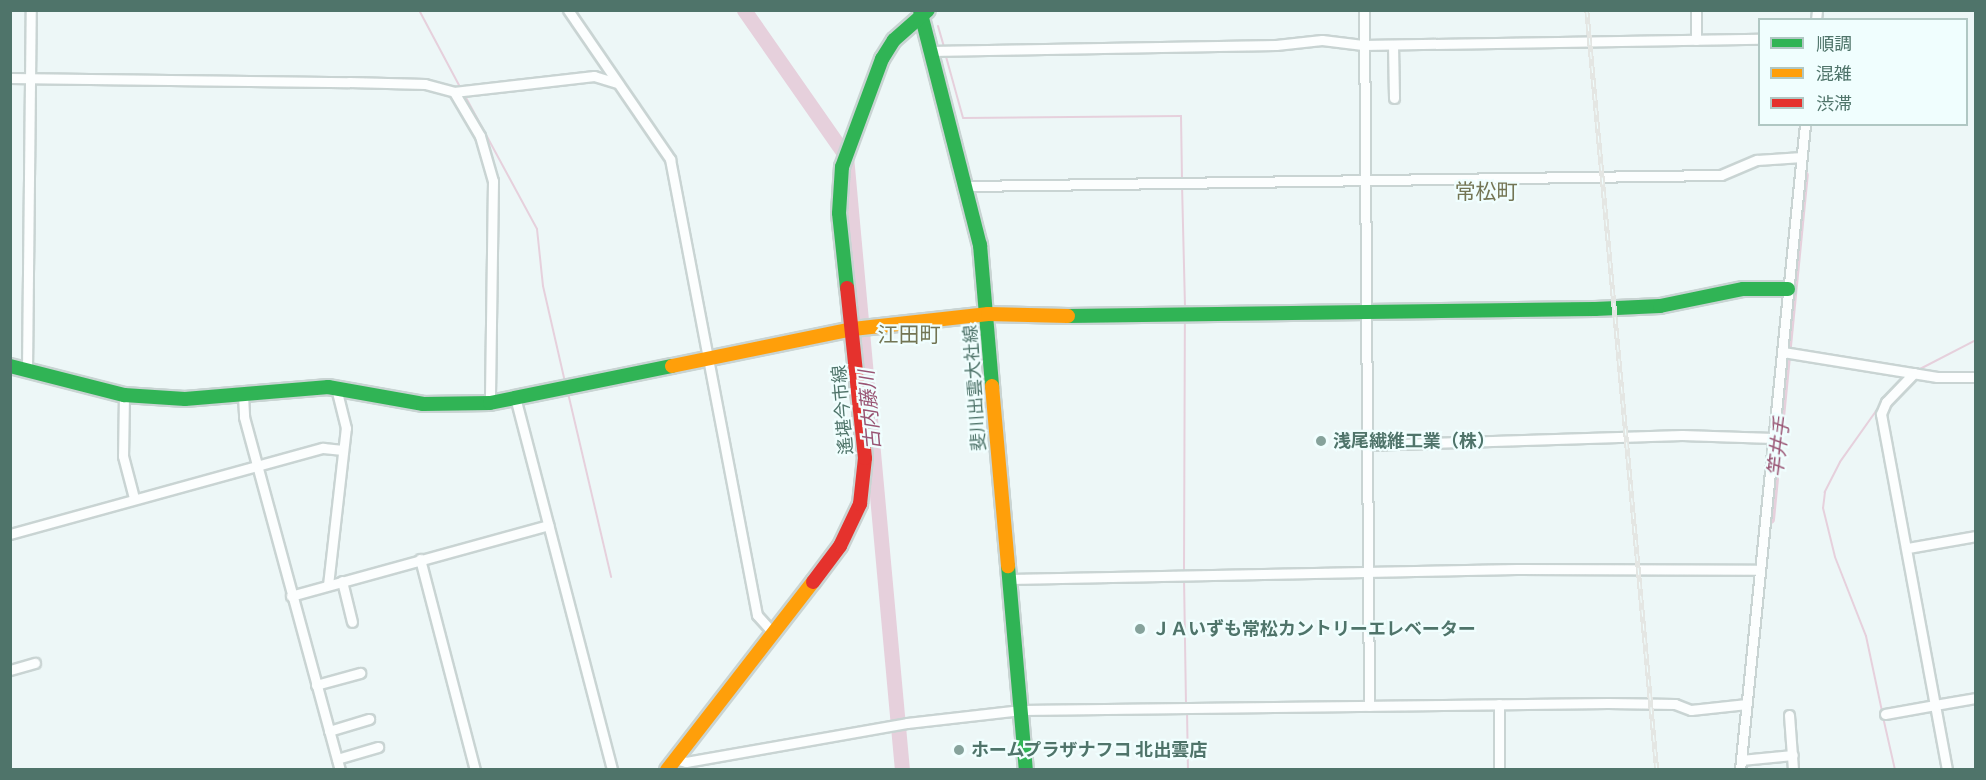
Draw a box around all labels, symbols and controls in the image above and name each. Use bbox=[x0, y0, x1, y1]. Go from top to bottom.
legend bbox=[1758, 18, 1968, 126]
text: 順調 bbox=[1816, 30, 1852, 57]
text: 混雑 bbox=[1816, 60, 1852, 87]
text: 渋滞 bbox=[1816, 90, 1852, 117]
district label: 常松町 bbox=[1455, 178, 1517, 204]
district label: 江田町 bbox=[878, 321, 940, 347]
street label: 斐川出雲大社線 bbox=[960, 324, 990, 452]
street label: 遙堪今市線 bbox=[828, 364, 858, 456]
water label: 古内藤川 bbox=[854, 369, 884, 451]
water label: 竿井手 bbox=[1762, 416, 1794, 478]
place label: 浅尾繊維工業（株） bbox=[1333, 430, 1495, 452]
marker: 浅尾繊維工業（株） bbox=[1314, 434, 1328, 448]
place label: ＪＡいずも常松カントリーエレベーター bbox=[1152, 618, 1476, 640]
marker: ＪＡいずも常松カントリーエレベーター bbox=[1133, 622, 1147, 636]
place label: ホームプラザナフコ 北出雲店 bbox=[971, 739, 1209, 761]
marker: ホームプラザナフコ 北出雲店 bbox=[952, 743, 966, 757]

